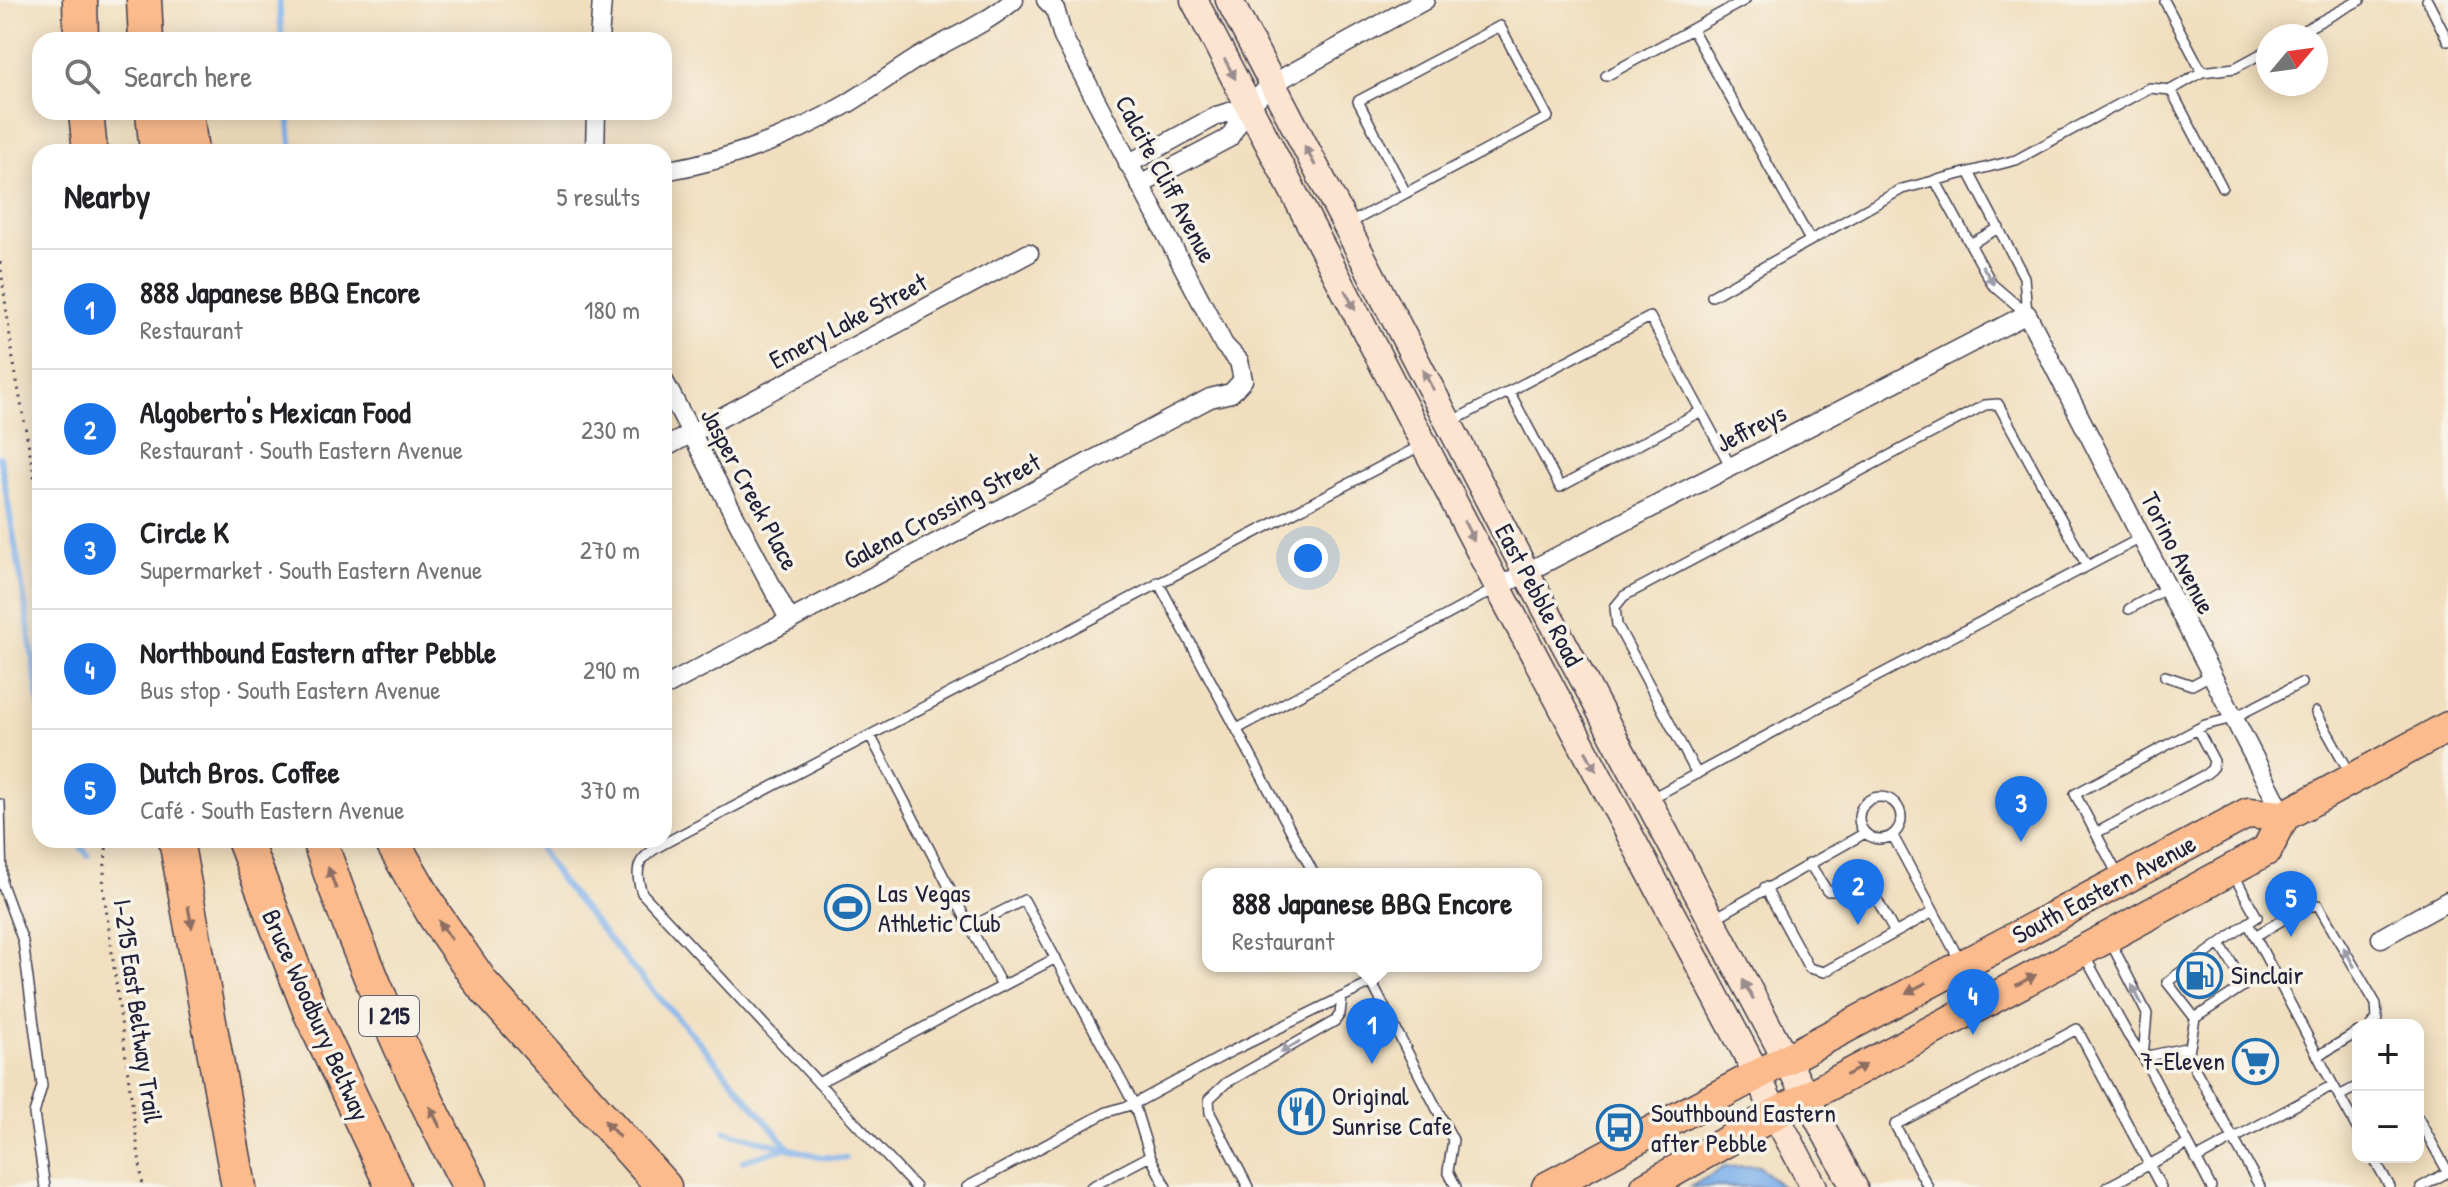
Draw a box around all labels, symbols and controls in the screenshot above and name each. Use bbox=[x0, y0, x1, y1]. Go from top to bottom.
north arrow bbox=[2256, 24, 2328, 96]
search box bbox=[32, 32, 672, 120]
icon: search bbox=[60, 54, 104, 98]
text: Search here bbox=[124, 56, 252, 96]
one-way arrow bbox=[1224, 58, 1237, 81]
street label: Calcite Cliff Avenue bbox=[1108, 89, 1225, 269]
one-way arrow bbox=[1303, 144, 1316, 167]
text: Nearby bbox=[64, 173, 150, 219]
text: 5 results bbox=[556, 179, 640, 214]
street label: Emery Lake Street bbox=[763, 264, 934, 377]
one-way arrow bbox=[1981, 264, 1995, 286]
text: 888 Japanese BBQ Encore bbox=[140, 272, 420, 312]
one-way arrow bbox=[1342, 289, 1356, 311]
text: 1 bbox=[85, 292, 95, 327]
text: 180 m bbox=[584, 292, 640, 327]
text: Restaurant bbox=[140, 312, 243, 347]
one-way arrow bbox=[1421, 369, 1434, 392]
text: Algoberto's Mexican Food bbox=[140, 392, 411, 432]
street label: Jeffreys bbox=[1709, 395, 1792, 460]
street label: Jasper Creek Place bbox=[693, 401, 808, 576]
text: 2 bbox=[84, 412, 96, 447]
text: 230 m bbox=[581, 412, 640, 447]
text: Restaurant · South Eastern Avenue bbox=[140, 432, 463, 467]
street label: Galena Crossing Street bbox=[837, 443, 1047, 577]
street label: Torino Avenue bbox=[2133, 486, 2224, 620]
text: Circle K bbox=[140, 512, 229, 552]
street label: East Pebble Road bbox=[1487, 517, 1592, 672]
one-way arrow bbox=[1463, 519, 1476, 542]
text: 3 bbox=[84, 532, 96, 567]
text: 270 m bbox=[580, 532, 640, 567]
your location bbox=[1288, 538, 1328, 578]
text: Supermarket · South Eastern Avenue bbox=[140, 552, 482, 587]
text: Northbound Eastern after Pebble bbox=[140, 632, 496, 672]
text: 4 bbox=[85, 652, 95, 687]
text: 290 m bbox=[583, 652, 640, 687]
text: Bus stop · South Eastern Avenue bbox=[140, 672, 441, 707]
one-way arrow bbox=[1584, 749, 1597, 772]
text: Dutch Bros. Coffee bbox=[140, 752, 340, 792]
text: 5 bbox=[85, 772, 96, 807]
text: 370 m bbox=[580, 772, 640, 807]
pin: 3 bbox=[1995, 776, 2047, 842]
text: Café · South Eastern Avenue bbox=[140, 792, 405, 827]
street label: South Eastern Avenue bbox=[2006, 825, 2202, 952]
pin: 2 bbox=[1832, 859, 1884, 925]
one-way arrow bbox=[326, 866, 338, 890]
popup bbox=[1202, 868, 1542, 972]
pin: 5 bbox=[2265, 871, 2317, 937]
place label: Las Vegas Athletic Club bbox=[878, 875, 1001, 940]
text: 888 Japanese BBQ Encore bbox=[1232, 883, 1512, 923]
sports icon: Las Vegas Athletic Club bbox=[823, 884, 871, 932]
street label: I-215 East Beltway Trail bbox=[105, 897, 172, 1125]
street label: Bruce Woodbury Beltway bbox=[254, 904, 379, 1126]
one-way arrow bbox=[184, 905, 196, 930]
one-way arrow bbox=[438, 919, 453, 941]
text: Restaurant bbox=[1232, 923, 1334, 958]
one-way arrow bbox=[2342, 946, 2356, 968]
fuel station icon: Sinclair bbox=[2176, 951, 2224, 999]
place label: Sinclair bbox=[2231, 957, 2304, 992]
pin: 4 bbox=[1947, 969, 1999, 1035]
one-way arrow bbox=[2015, 974, 2038, 987]
one-way arrow bbox=[1741, 979, 1755, 1001]
one-way arrow bbox=[1905, 982, 1928, 995]
one-way arrow bbox=[2131, 983, 2144, 1006]
road number: I 215 bbox=[359, 996, 419, 1036]
pin: 1 bbox=[1346, 998, 1398, 1064]
map controls bbox=[2352, 1019, 2424, 1163]
button: + bbox=[2352, 1019, 2424, 1091]
supermarket icon: 7-Eleven bbox=[2232, 1037, 2280, 1085]
one-way arrow bbox=[1279, 1040, 1301, 1054]
place label: 7-Eleven bbox=[2140, 1043, 2225, 1078]
one-way arrow bbox=[1845, 1064, 1868, 1077]
place label: Original Sunrise Cafe bbox=[1332, 1078, 1452, 1143]
restaurant icon: Original Sunrise Cafe bbox=[1277, 1087, 1325, 1135]
button: − bbox=[2352, 1091, 2424, 1163]
place label: Southbound Eastern after Pebble bbox=[1651, 1095, 1836, 1160]
bus stop icon: Southbound Eastern after Pebble bbox=[1596, 1104, 1644, 1152]
one-way arrow bbox=[428, 1106, 442, 1129]
one-way arrow bbox=[603, 1120, 621, 1139]

